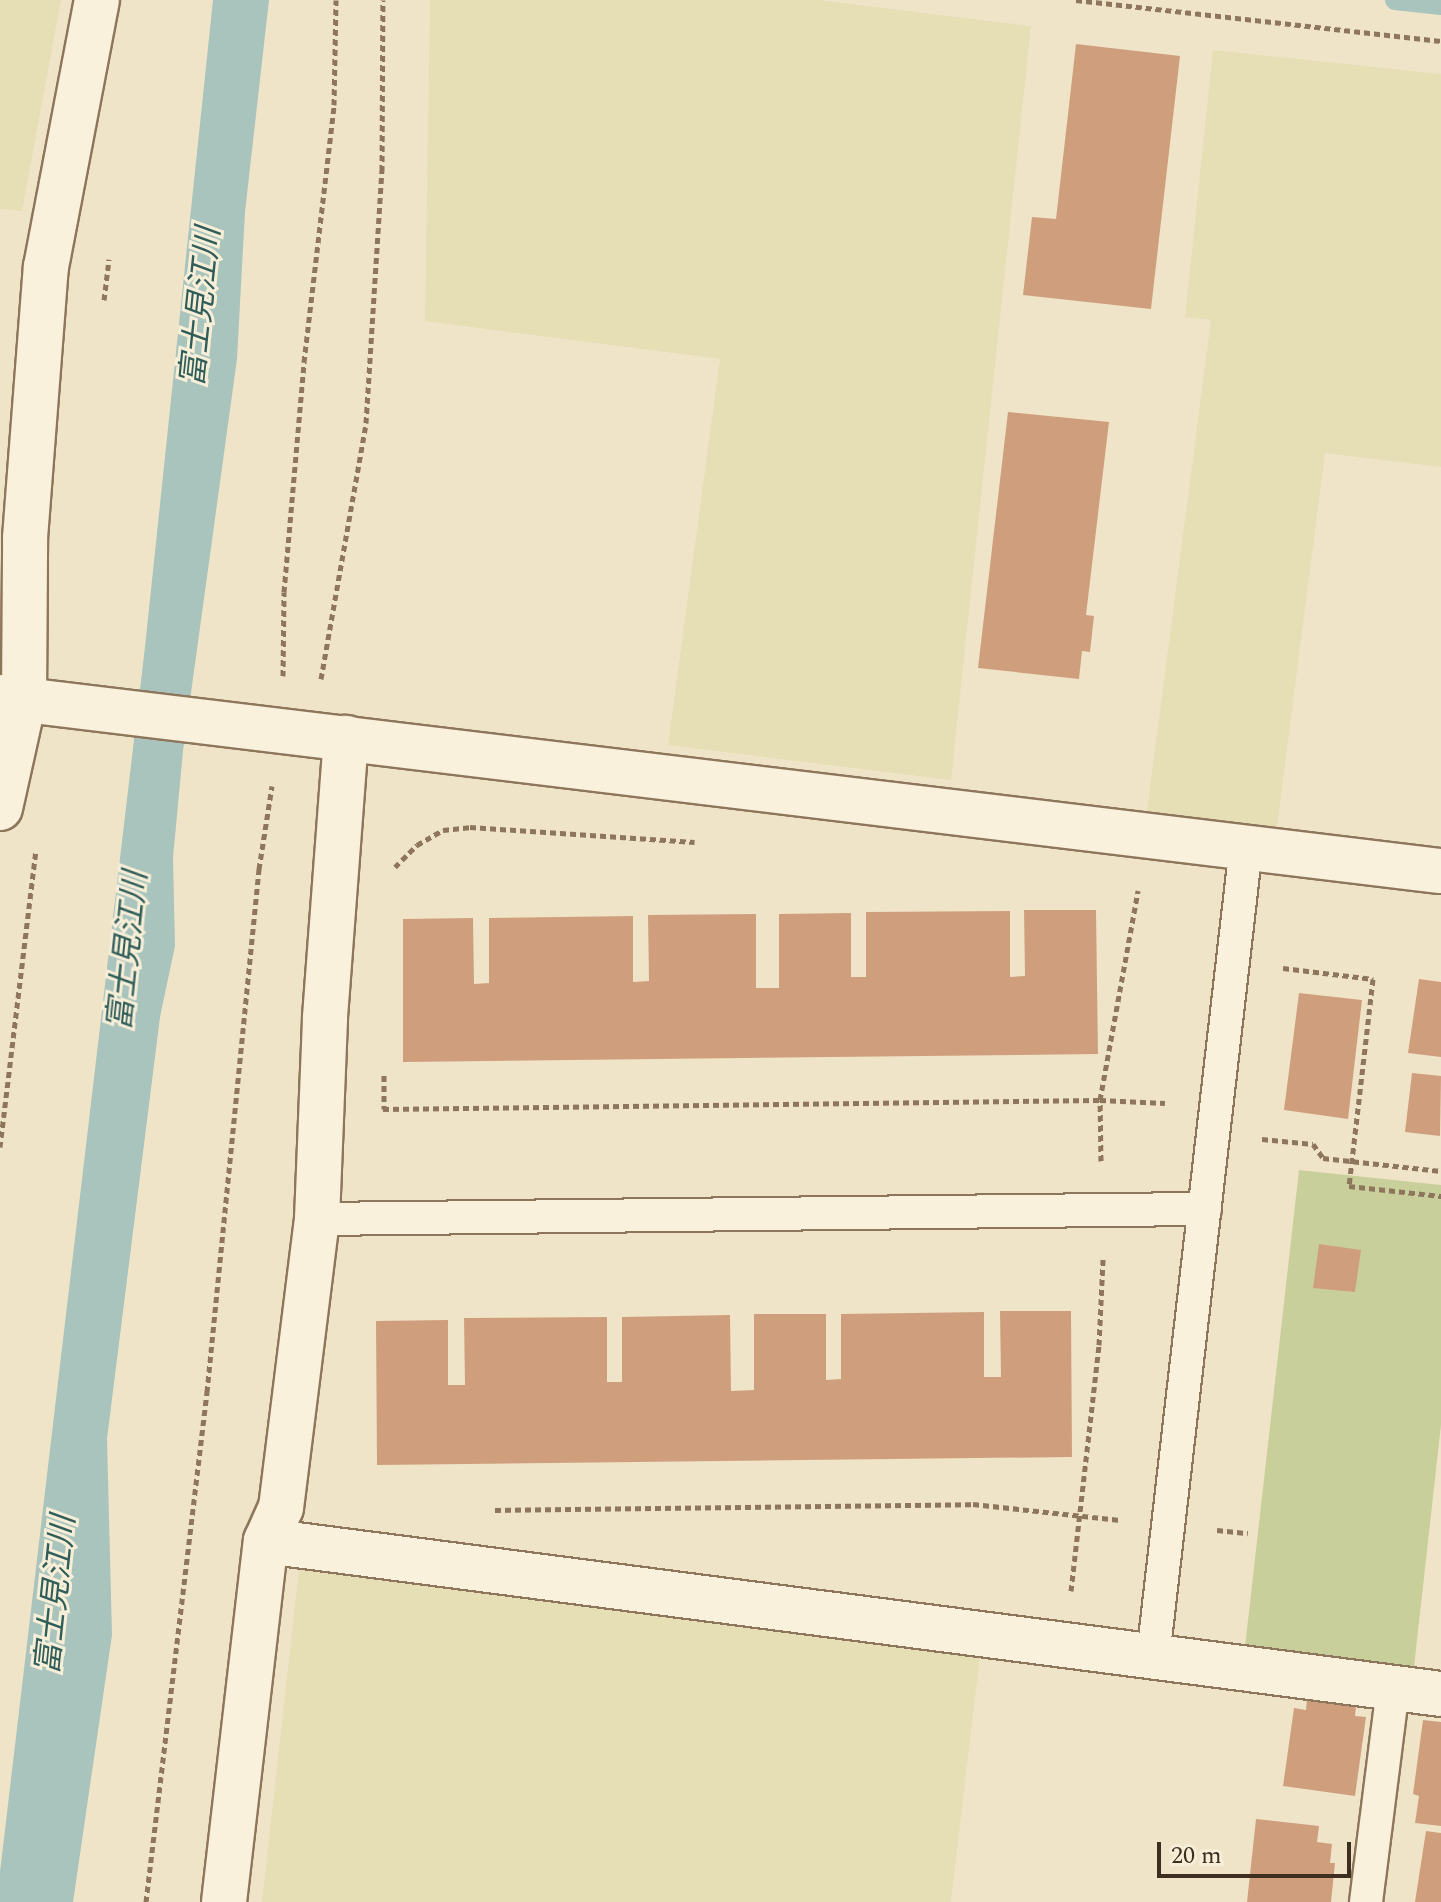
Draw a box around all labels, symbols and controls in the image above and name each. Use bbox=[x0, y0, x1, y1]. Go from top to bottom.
water label: 富士見江川 bbox=[175, 225, 229, 389]
water label: 富士見江川 bbox=[102, 869, 156, 1033]
water label: 富士見江川 bbox=[30, 1513, 84, 1677]
scale bar bbox=[1161, 1826, 1355, 1876]
text: 20 m bbox=[1171, 1838, 1222, 1874]

